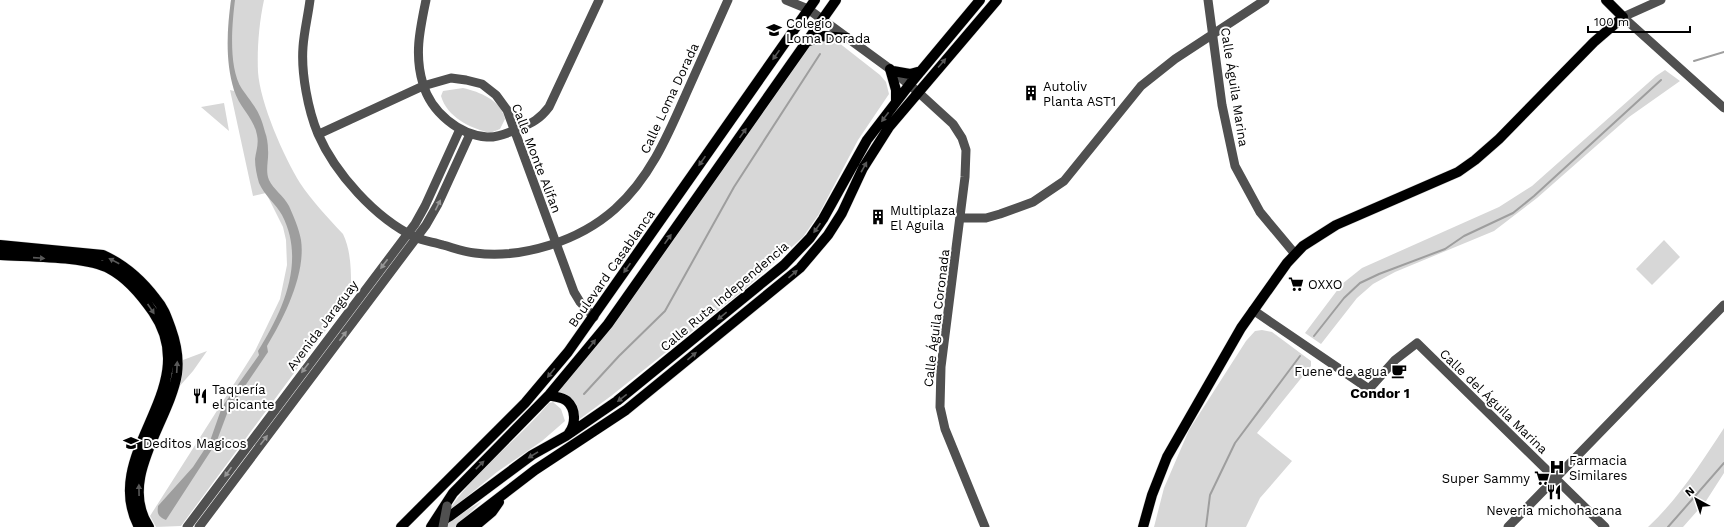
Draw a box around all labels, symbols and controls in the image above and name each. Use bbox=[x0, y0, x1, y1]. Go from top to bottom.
scale bar bbox=[1588, 8, 1690, 34]
text: 100 m bbox=[1594, 15, 1629, 29]
place label: Colegio Loma Dorada bbox=[786, 16, 871, 46]
school or university icon: Colegio Loma Dorada bbox=[765, 21, 783, 39]
street label: Calle Águila Marina bbox=[1218, 26, 1252, 148]
street label: Calle Loma Dorada bbox=[637, 40, 702, 156]
one-way arrow bbox=[772, 50, 780, 60]
one-way arrow bbox=[938, 58, 947, 69]
place label: Autoliv Planta AST1 bbox=[1043, 79, 1116, 109]
building icon: Autoliv Planta AST1 bbox=[1022, 84, 1040, 102]
street label: Calle Monte Alifan bbox=[509, 101, 564, 215]
one-way arrow bbox=[880, 111, 889, 122]
one-way arrow bbox=[739, 127, 747, 138]
one-way arrow bbox=[698, 156, 706, 167]
one-way arrow bbox=[861, 161, 867, 173]
one-way arrow bbox=[435, 199, 441, 211]
place label: Multiplaza El Aguila bbox=[890, 203, 956, 233]
street label: Boulevard Casablanca bbox=[565, 206, 658, 330]
building icon: Multiplaza El Aguila bbox=[869, 208, 887, 226]
one-way arrow bbox=[813, 222, 821, 233]
one-way arrow bbox=[664, 234, 672, 244]
street label: Calle Ruta Independencia bbox=[657, 238, 792, 354]
street label: Calle Águila Coronada bbox=[920, 248, 952, 388]
one-way arrow bbox=[33, 254, 45, 261]
one-way arrow bbox=[108, 258, 120, 264]
one-way arrow bbox=[380, 259, 388, 270]
one-way arrow bbox=[623, 263, 631, 273]
one-way arrow bbox=[787, 269, 798, 278]
supermarket icon: OXXO bbox=[1287, 275, 1305, 293]
street label: Avenida Jaraguay bbox=[284, 277, 361, 373]
place label: OXXO bbox=[1308, 277, 1342, 292]
one-way arrow bbox=[147, 303, 155, 314]
one-way arrow bbox=[717, 311, 728, 320]
one-way arrow bbox=[338, 331, 346, 341]
one-way arrow bbox=[587, 339, 596, 350]
street label: Calle del Águila Marina bbox=[1437, 345, 1552, 457]
one-way arrow bbox=[687, 352, 697, 361]
one-way arrow bbox=[174, 361, 181, 373]
one-way arrow bbox=[301, 362, 310, 373]
cafe icon: Fuene de agua bbox=[1390, 362, 1408, 380]
place label: Fuene de agua bbox=[1294, 364, 1388, 379]
one-way arrow bbox=[547, 368, 555, 379]
place label: Taquería el picante bbox=[212, 382, 275, 412]
district label: Condor 1 bbox=[1350, 385, 1410, 401]
restaurant icon: Taquería el picante bbox=[191, 387, 209, 405]
one-way arrow bbox=[616, 393, 627, 402]
school or university icon: Deditos Magicos bbox=[122, 434, 140, 452]
one-way arrow bbox=[260, 434, 268, 445]
place label: Deditos Magicos bbox=[143, 436, 247, 451]
one-way arrow bbox=[527, 451, 538, 459]
place label: Farmacia Similares bbox=[1569, 453, 1628, 483]
hospital icon: Farmacia Similares bbox=[1548, 458, 1566, 476]
one-way arrow bbox=[475, 460, 485, 470]
one-way arrow bbox=[224, 467, 232, 477]
supermarket icon: Super Sammy bbox=[1533, 469, 1551, 487]
place label: Super Sammy bbox=[1442, 471, 1530, 486]
north arrow bbox=[1676, 479, 1716, 519]
one-way arrow bbox=[136, 483, 142, 496]
restaurant icon: Neveria michohacana bbox=[1545, 483, 1563, 501]
text: N bbox=[1683, 484, 1697, 499]
place label: Neveria michohacana bbox=[1486, 503, 1622, 518]

